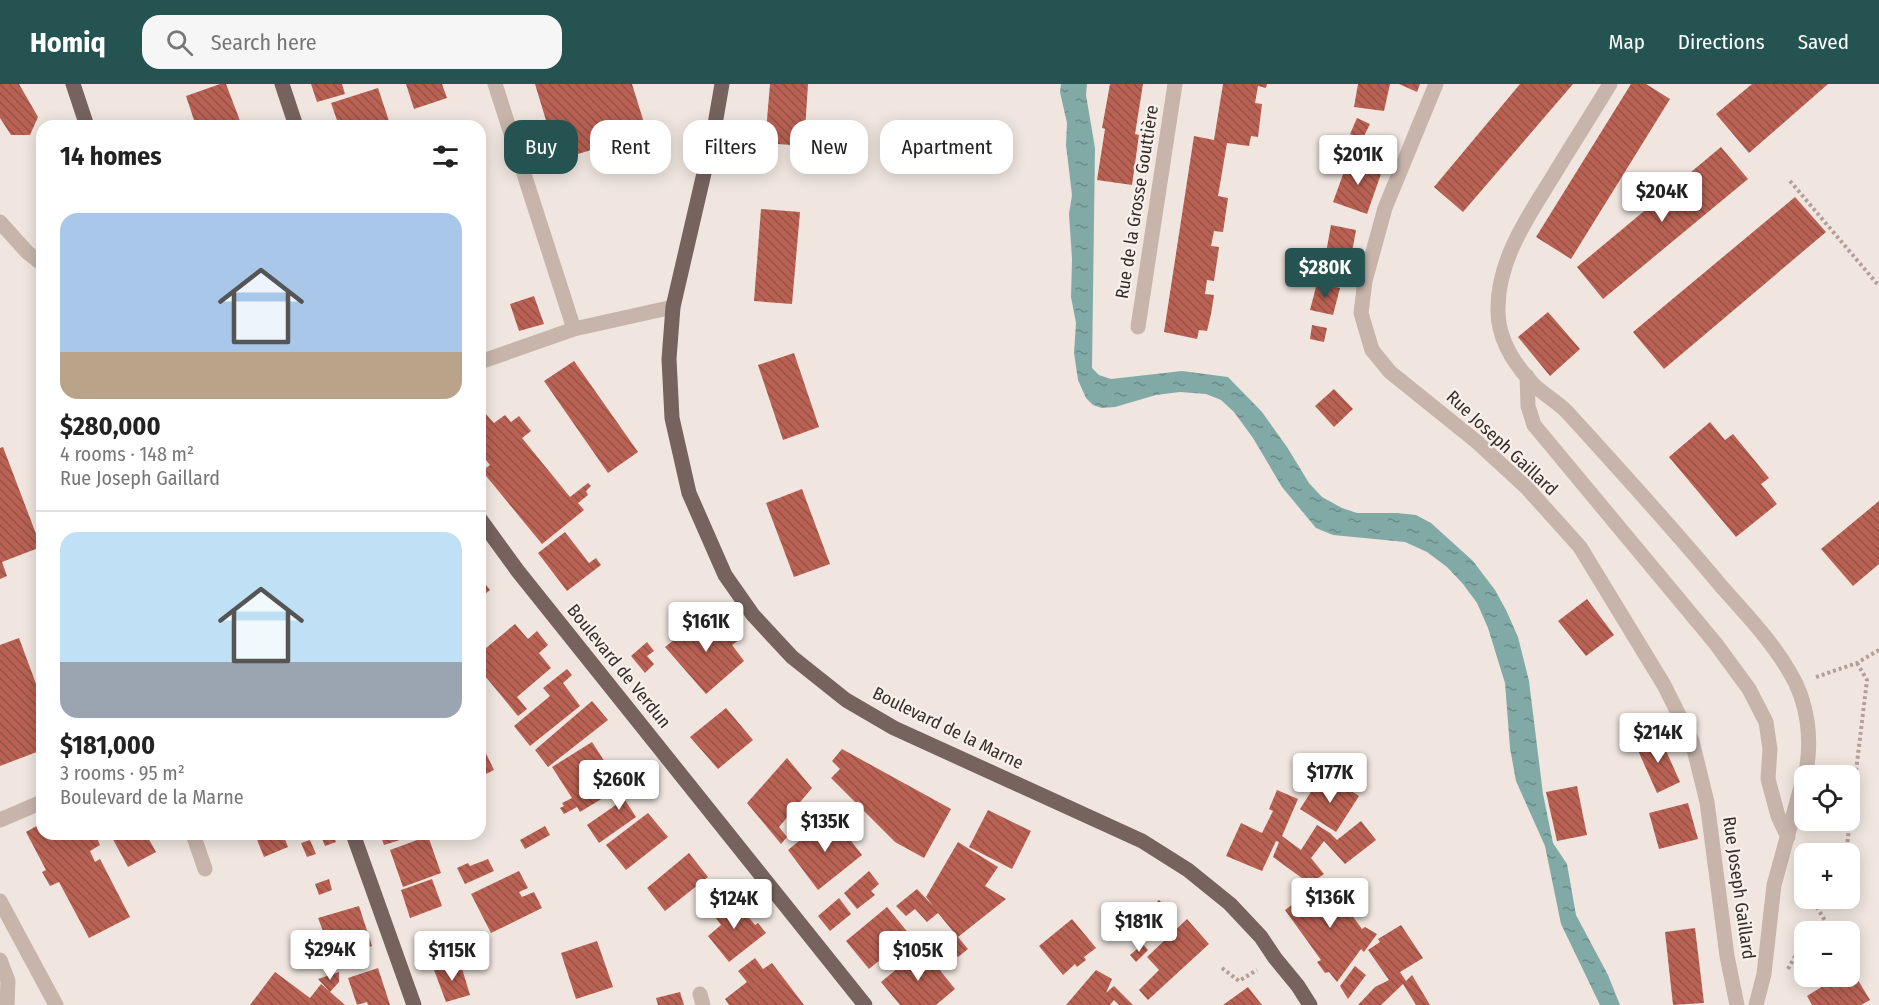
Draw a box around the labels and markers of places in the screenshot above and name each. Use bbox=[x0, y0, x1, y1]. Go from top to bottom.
pin: $201K bbox=[1316, 135, 1400, 186]
pin: $204K bbox=[1620, 172, 1704, 223]
pin: $280K bbox=[1283, 248, 1367, 299]
pin: $161K bbox=[664, 602, 748, 653]
pin: $214K bbox=[1616, 713, 1700, 764]
pin: $177K bbox=[1288, 753, 1372, 804]
pin: $260K bbox=[577, 760, 661, 811]
pin: $135K bbox=[783, 802, 867, 853]
pin: $136K bbox=[1288, 878, 1372, 929]
pin: $124K bbox=[692, 879, 776, 930]
pin: $181K bbox=[1097, 902, 1181, 953]
pin: $294K bbox=[288, 930, 372, 981]
pin: $115K bbox=[410, 931, 494, 982]
pin: $105K bbox=[876, 931, 960, 982]

